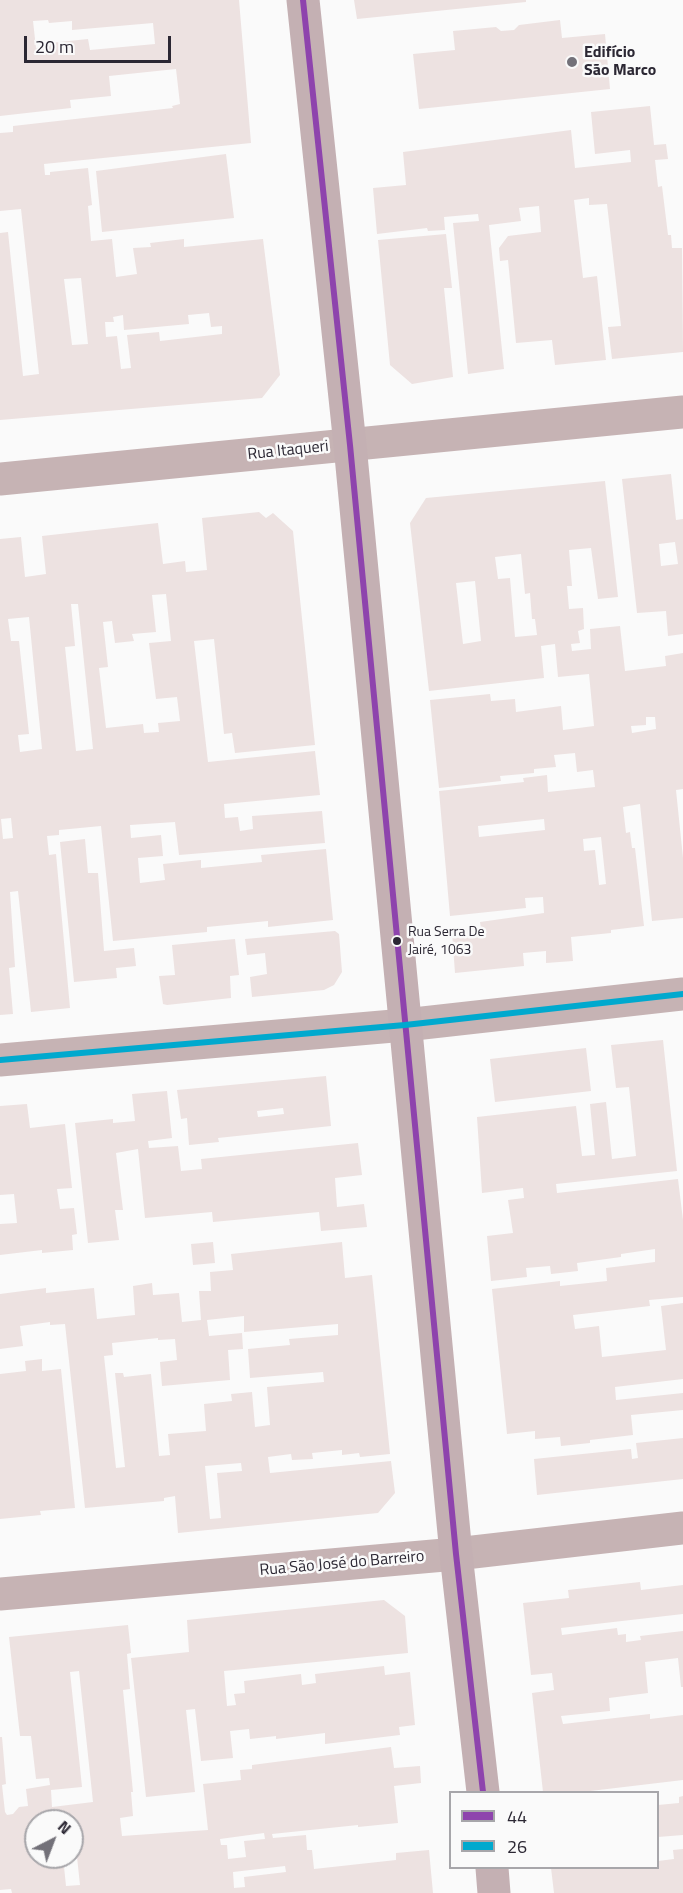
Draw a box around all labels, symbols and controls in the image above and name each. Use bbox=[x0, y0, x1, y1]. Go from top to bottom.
scale bar bbox=[27, 24, 174, 62]
text: 20 m bbox=[35, 33, 74, 60]
place label: Edifício São Marco bbox=[584, 43, 656, 81]
marker: Edifício São Marco bbox=[565, 55, 579, 69]
street label: Rua Itaqueri bbox=[246, 437, 330, 465]
place label: Rua Serra De Jairé, 1063 bbox=[408, 925, 485, 958]
marker: Rua Serra De Jairé, 1063 bbox=[391, 935, 403, 947]
street label: Rua São José do Barreiro bbox=[259, 1547, 425, 1581]
legend bbox=[449, 1791, 659, 1869]
text: 44 bbox=[507, 1803, 527, 1830]
north arrow bbox=[24, 1809, 84, 1869]
text: N bbox=[53, 1814, 77, 1840]
text: 26 bbox=[507, 1833, 527, 1860]

